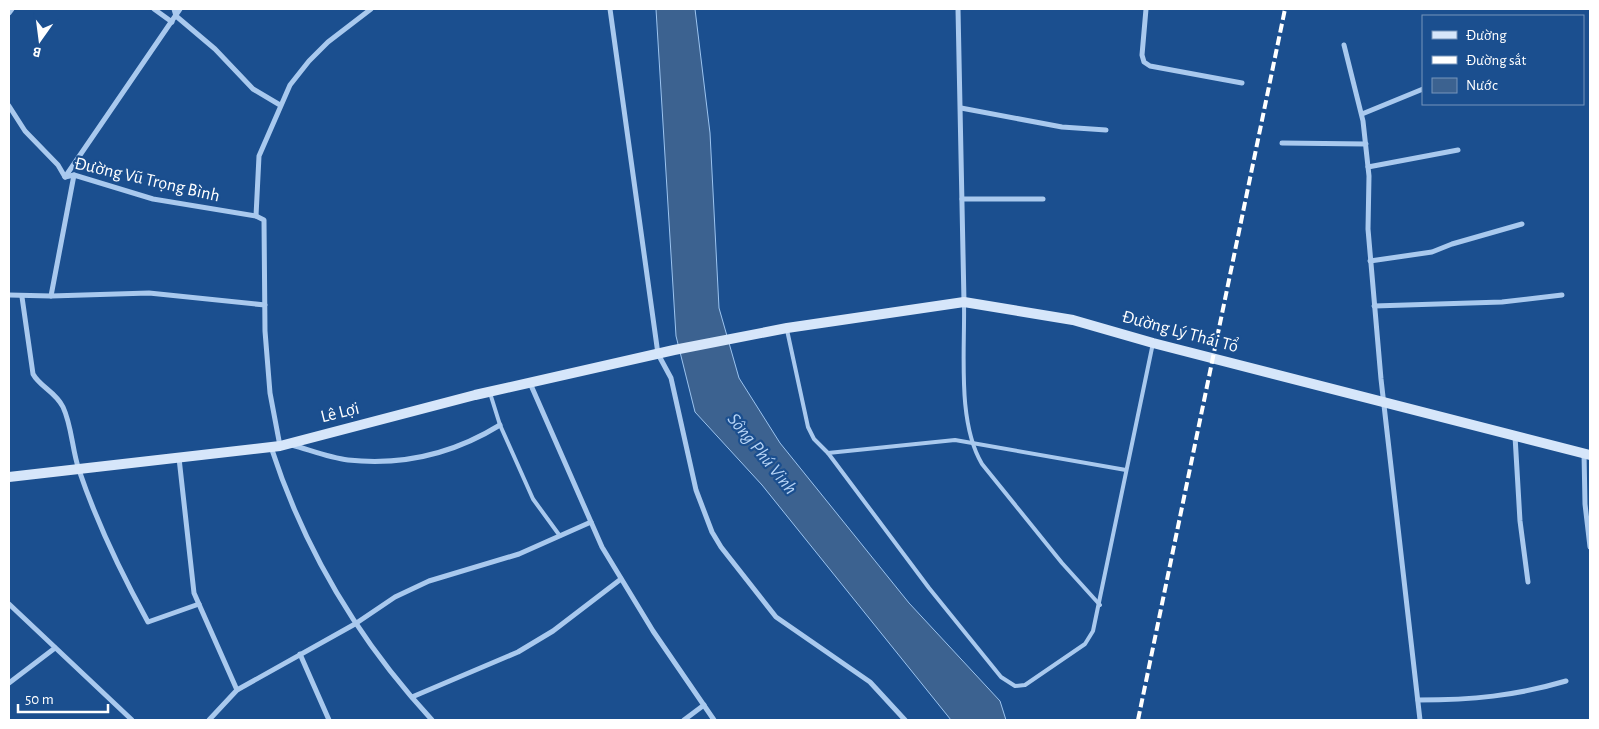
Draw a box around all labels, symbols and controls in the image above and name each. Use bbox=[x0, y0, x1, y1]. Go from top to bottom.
north arrow bbox=[15, 15, 65, 65]
legend bbox=[1422, 15, 1584, 105]
text: Đường bbox=[1466, 28, 1507, 43]
text: B bbox=[31, 44, 43, 59]
text: Đường sắt bbox=[1466, 53, 1526, 68]
text: Nước bbox=[1466, 78, 1498, 93]
street label: Đường Vũ Trọng Bình bbox=[72, 154, 222, 206]
street label: Đường Lý Thái Tổ bbox=[1120, 306, 1241, 356]
street label: Lê Lợi bbox=[319, 400, 361, 426]
water label: Sông Phú Vinh bbox=[724, 410, 800, 498]
scale bar bbox=[18, 682, 108, 714]
text: 50 m bbox=[25, 692, 54, 707]

